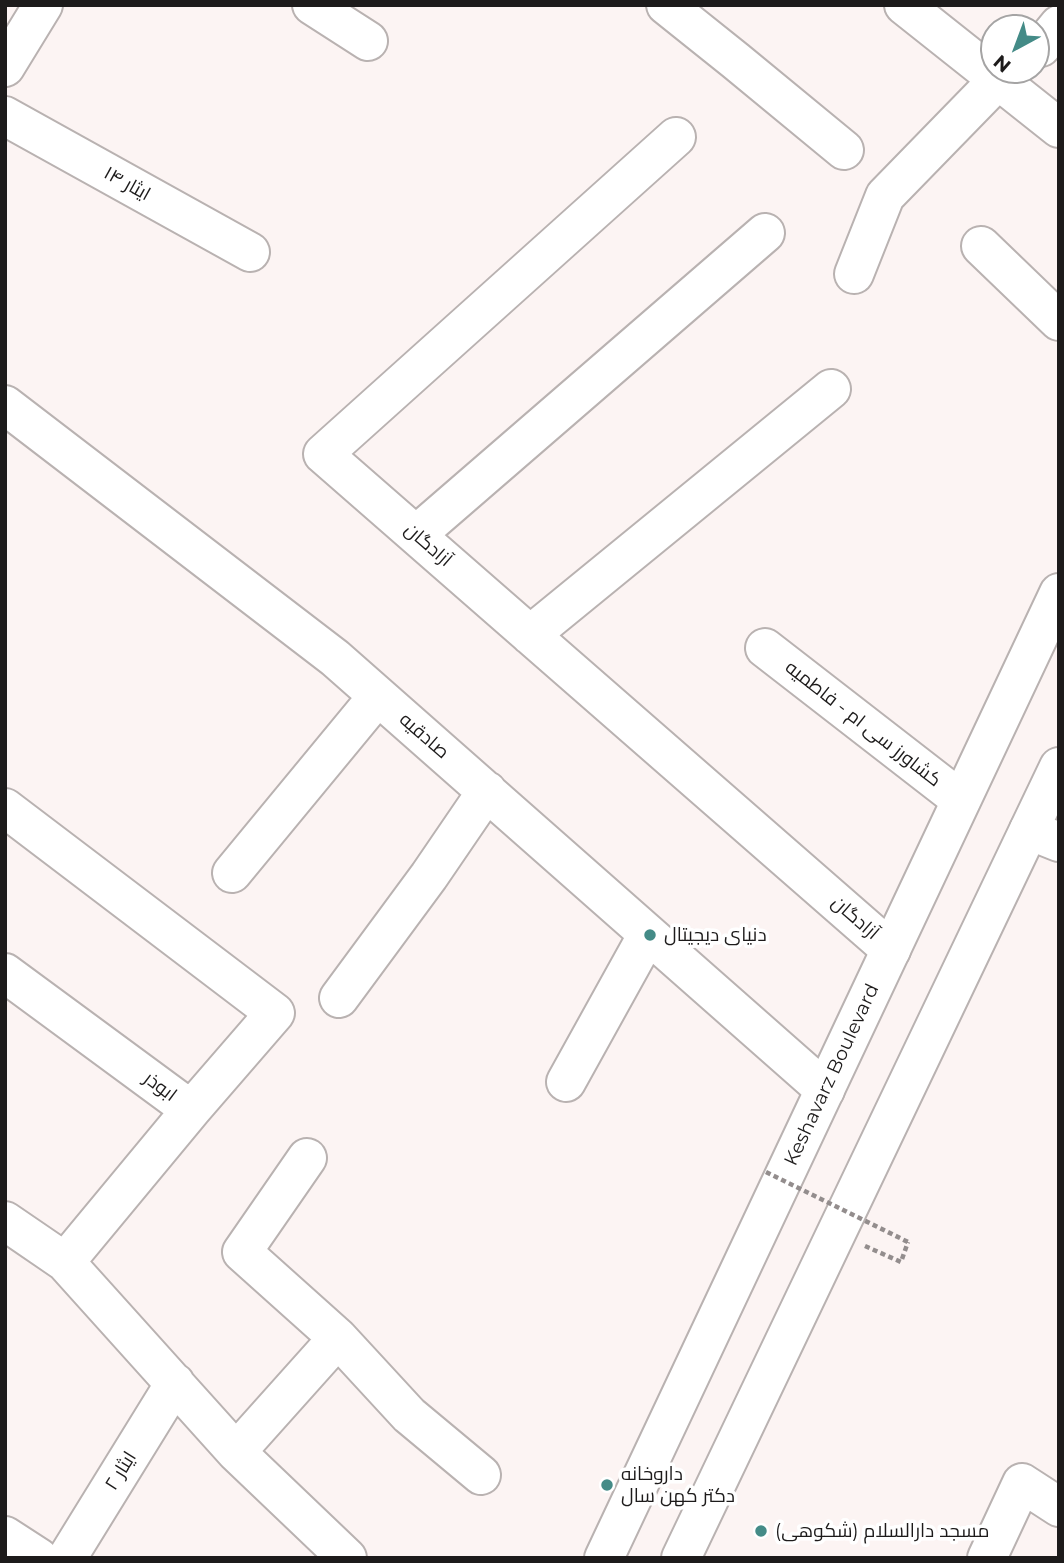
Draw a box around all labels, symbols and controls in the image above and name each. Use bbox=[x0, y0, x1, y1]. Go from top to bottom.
north arrow bbox=[980, 14, 1050, 84]
text: N bbox=[989, 50, 1016, 77]
street label: ایثار ۱۴ bbox=[100, 162, 154, 206]
street label: آزادگان bbox=[400, 518, 456, 572]
street label: کشاورز سی ام - فاطمیه bbox=[781, 656, 945, 792]
street label: صادقیه bbox=[394, 708, 454, 764]
street label: آزادگان bbox=[827, 891, 883, 945]
place label: دنیای دیجیتال bbox=[664, 924, 767, 946]
marker: دنیای دیجیتال bbox=[642, 927, 658, 943]
street label: Keshavarz Boulevard bbox=[780, 980, 884, 1170]
street label: ابوذر bbox=[139, 1067, 181, 1107]
street label: ایثار ۲ bbox=[100, 1447, 142, 1495]
place label: داروخانه دکتر کهن سال bbox=[621, 1463, 735, 1507]
marker: داروخانه دکتر کهن سال bbox=[599, 1477, 615, 1493]
place label: مسجد دارالسلام (شکوهی) bbox=[775, 1520, 989, 1542]
marker: مسجد دارالسلام (شکوهی) bbox=[753, 1523, 769, 1539]

